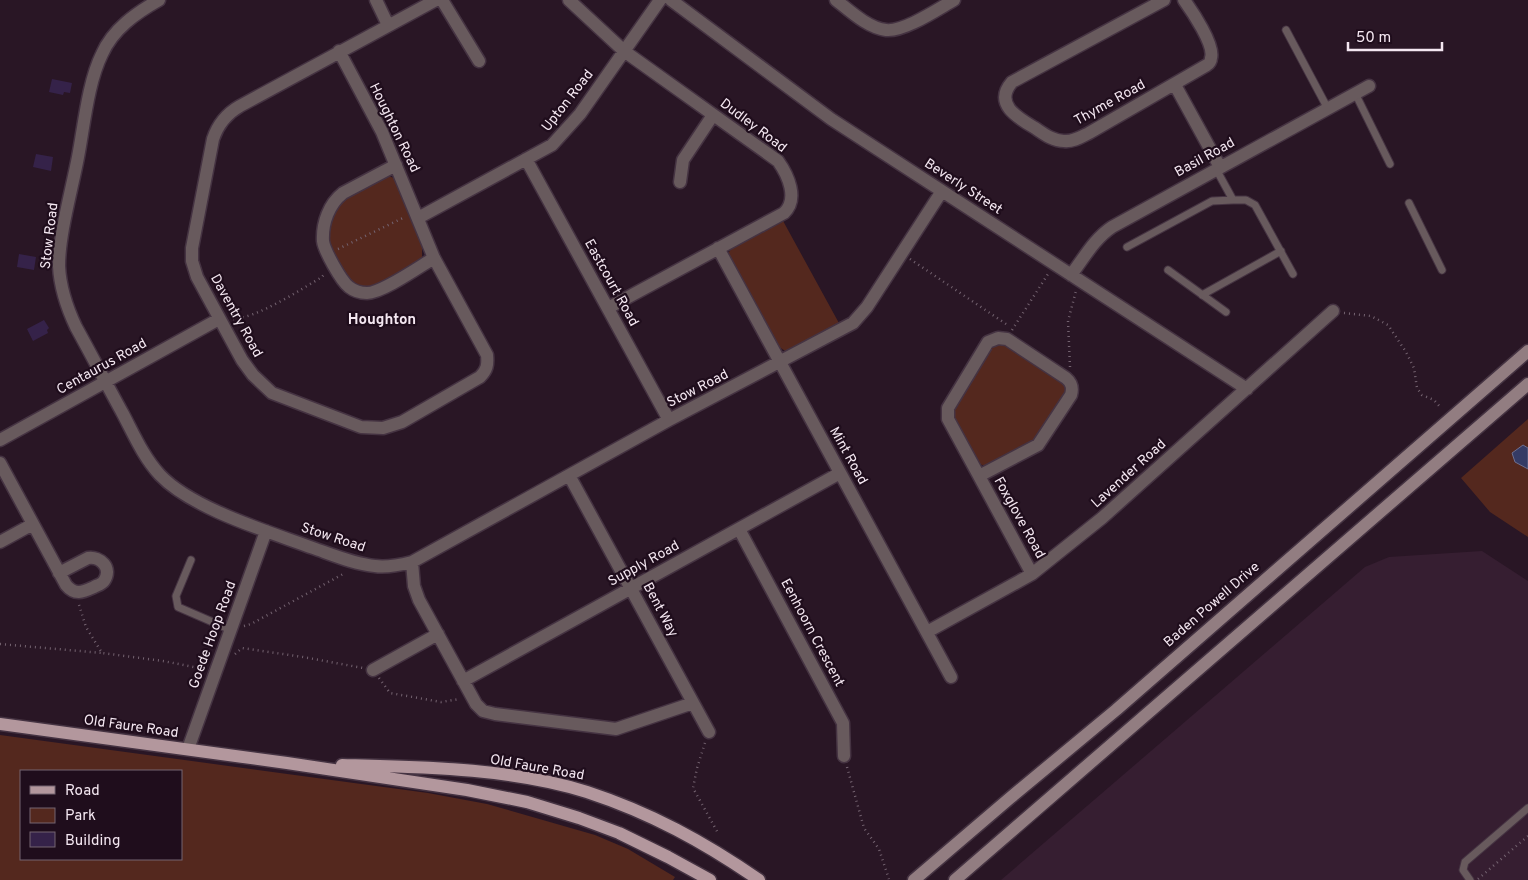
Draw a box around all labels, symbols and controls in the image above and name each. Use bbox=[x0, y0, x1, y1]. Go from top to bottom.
scale bar bbox=[1348, 20, 1442, 52]
text: 50 m bbox=[1356, 29, 1391, 48]
street label: Upton Road bbox=[539, 67, 597, 135]
street label: Thyme Road bbox=[1071, 76, 1149, 130]
street label: Houghton Road bbox=[365, 80, 423, 176]
street label: Dudley Road bbox=[716, 95, 790, 157]
street label: Basil Road bbox=[1172, 135, 1238, 181]
street label: Beverly Street bbox=[921, 155, 1005, 219]
street label: Stow Road bbox=[37, 202, 63, 270]
street label: Eastcourt Road bbox=[580, 237, 642, 329]
street label: Daventry Road bbox=[206, 271, 266, 361]
district label: Houghton bbox=[348, 311, 416, 330]
street label: Centaurus Road bbox=[54, 335, 150, 399]
street label: Stow Road bbox=[664, 366, 732, 412]
street label: Mint Road bbox=[825, 424, 871, 488]
street label: Lavender Road bbox=[1088, 436, 1170, 512]
street label: Foxglove Road bbox=[990, 474, 1048, 562]
street label: Stow Road bbox=[299, 520, 367, 556]
street label: Supply Road bbox=[605, 537, 683, 591]
street label: Baden Powell Drive bbox=[1161, 559, 1263, 651]
street label: Eenhoorn Crescent bbox=[776, 576, 848, 690]
street label: Goede Hoop Road bbox=[186, 579, 240, 691]
street label: Bent Way bbox=[639, 580, 681, 640]
street label: Old Faure Road bbox=[83, 712, 179, 742]
street label: Old Faure Road bbox=[489, 751, 585, 785]
legend bbox=[20, 770, 182, 860]
text: Road bbox=[65, 782, 100, 801]
text: Park bbox=[65, 807, 96, 826]
text: Building bbox=[65, 832, 120, 851]

